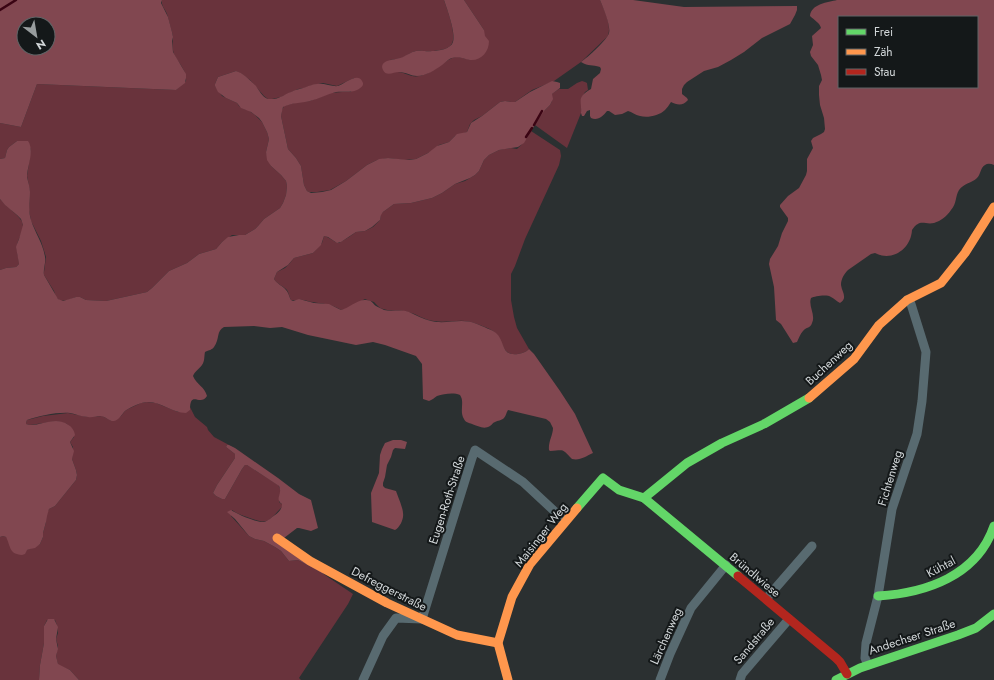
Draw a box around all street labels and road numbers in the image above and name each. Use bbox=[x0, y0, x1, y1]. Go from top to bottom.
street label: Buchenweg bbox=[801, 336, 857, 390]
street label: Fichtenweg bbox=[873, 448, 907, 508]
street label: Eugen-Roth-Straße bbox=[424, 453, 470, 547]
street label: Maisinger Weg bbox=[510, 499, 572, 571]
street label: Bründlwiese bbox=[726, 548, 784, 602]
street label: Kühtal bbox=[923, 552, 959, 582]
street label: Defreggerstraße bbox=[348, 562, 430, 616]
street label: Lärchenweg bbox=[645, 605, 687, 667]
street label: Sandstraße bbox=[729, 614, 779, 668]
street label: Andechser Straße bbox=[866, 614, 958, 660]

